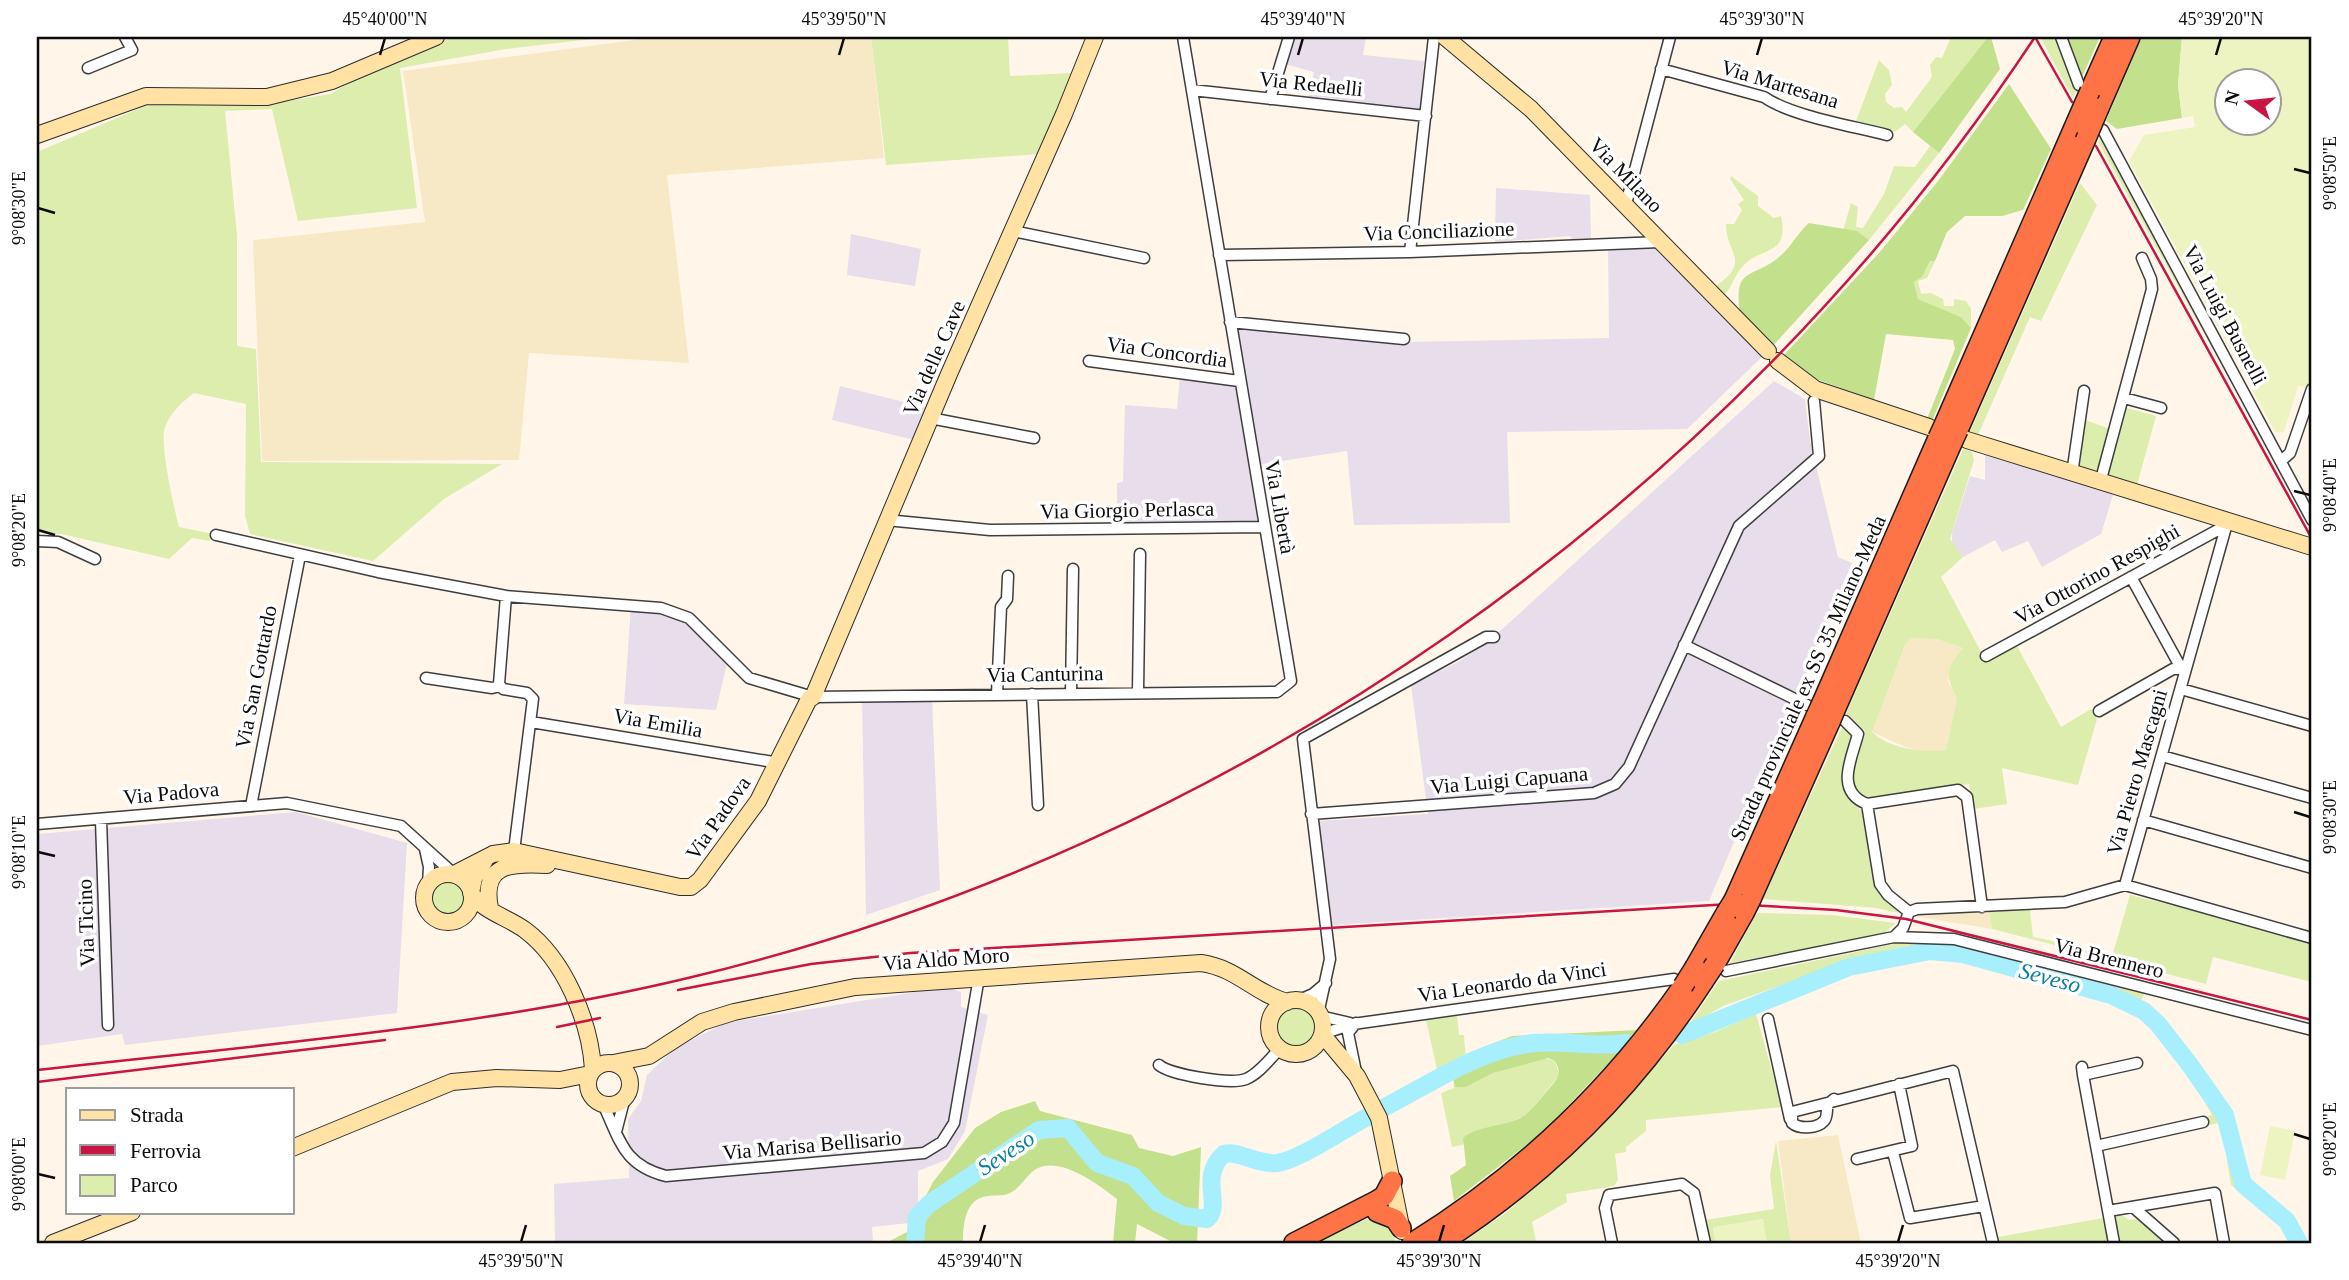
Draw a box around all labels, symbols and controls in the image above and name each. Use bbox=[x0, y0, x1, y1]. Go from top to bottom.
text: 45°40'00"N bbox=[343, 9, 427, 29]
text: 45°39'50"N bbox=[802, 9, 886, 29]
text: 45°39'40"N bbox=[1261, 9, 1345, 29]
text: 45°39'30"N bbox=[1720, 9, 1804, 29]
text: 45°39'20"N bbox=[2179, 9, 2263, 29]
street label: Via Martesana bbox=[1718, 55, 1842, 113]
north arrow bbox=[2212, 66, 2282, 136]
street label: Via Redaelli bbox=[1258, 67, 1364, 101]
text: N bbox=[2220, 88, 2244, 107]
street label: Via Milano bbox=[1584, 133, 1668, 217]
text: 9°08'50"E bbox=[2320, 136, 2340, 210]
text: 9°08'30"E bbox=[9, 171, 29, 245]
street label: Via Conciliazione bbox=[1363, 216, 1515, 246]
street label: Via Luigi Busnelli bbox=[2178, 241, 2272, 389]
street label: Via delle Cave bbox=[898, 297, 970, 419]
street label: Via Concordia bbox=[1105, 332, 1230, 372]
street label: Via Libertà bbox=[1260, 458, 1300, 556]
text: 9°08'40"E bbox=[2320, 458, 2340, 532]
text: 9°08'20"E bbox=[9, 493, 29, 567]
street label: Via Giorgio Perlasca bbox=[1040, 496, 1215, 524]
street label: Strada provinciale ex SS 35 Milano-Meda bbox=[1725, 511, 1891, 845]
street label: Via Ottorino Respighi bbox=[2010, 518, 2184, 629]
street label: Via San Gottardo bbox=[230, 603, 282, 751]
street label: Via Canturina bbox=[986, 661, 1104, 687]
street label: Via Pietro Mascagni bbox=[2102, 686, 2172, 858]
street label: Via Emilia bbox=[611, 703, 705, 743]
street label: Via Luigi Capuana bbox=[1429, 761, 1590, 799]
street label: Via Padova bbox=[681, 771, 756, 864]
street label: Via Padova bbox=[122, 777, 221, 809]
text: 9°08'30"E bbox=[2320, 780, 2340, 854]
text: 9°08'10"E bbox=[9, 815, 29, 889]
street label: Via Ticino bbox=[72, 879, 100, 967]
street label: Via Brennero bbox=[2052, 933, 2166, 983]
street label: Via Aldo Moro bbox=[882, 943, 1010, 975]
street label: Via Leonardo da Vinci bbox=[1416, 957, 1608, 1007]
water label: Seveso bbox=[2017, 958, 2083, 998]
legend bbox=[66, 1088, 294, 1214]
text: 9°08'20"E bbox=[2320, 1102, 2340, 1176]
text: Strada bbox=[130, 1103, 184, 1127]
street label: Via Marisa Bellisario bbox=[722, 1125, 902, 1165]
water label: Seveso bbox=[973, 1125, 1039, 1181]
text: 9°08'00"E bbox=[9, 1137, 29, 1211]
text: Ferrovia bbox=[130, 1139, 202, 1163]
text: Parco bbox=[130, 1173, 178, 1197]
text: 45°39'50"N bbox=[479, 1251, 563, 1271]
text: 45°39'40"N bbox=[938, 1251, 1022, 1271]
text: 45°39'30"N bbox=[1397, 1251, 1481, 1271]
text: 45°39'20"N bbox=[1856, 1251, 1940, 1271]

